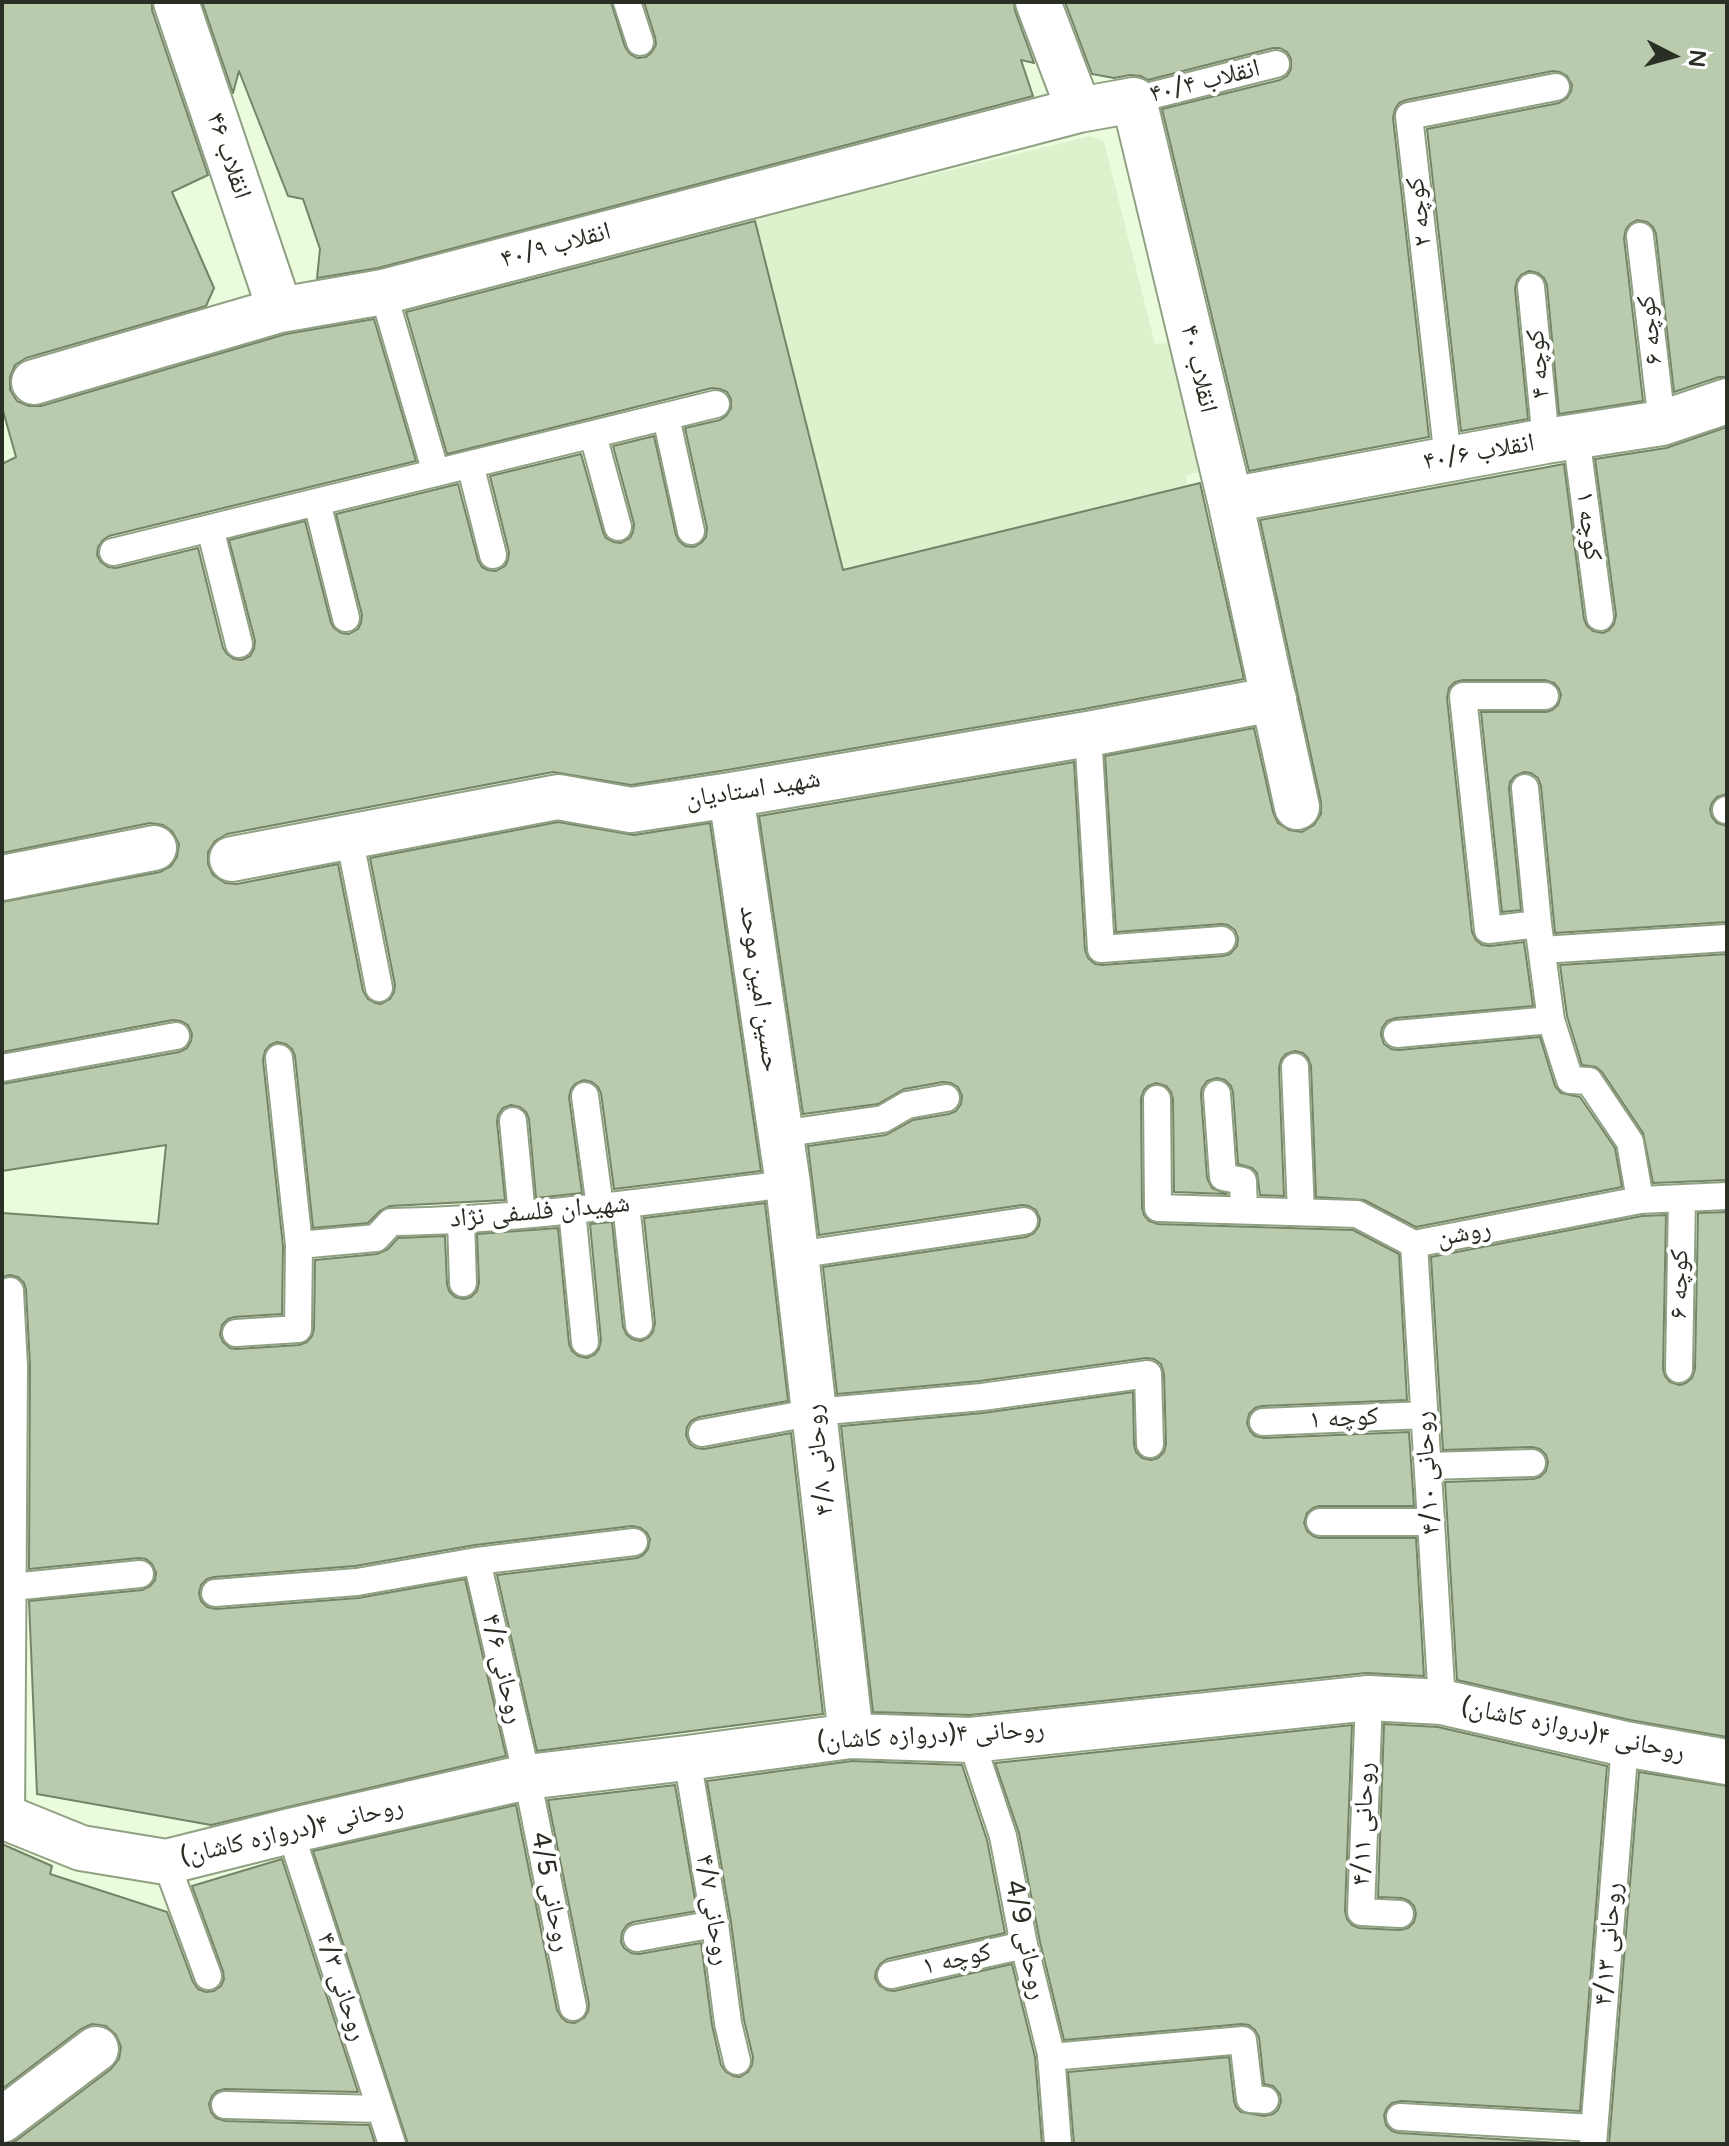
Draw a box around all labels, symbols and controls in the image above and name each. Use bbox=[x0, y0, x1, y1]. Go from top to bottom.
north arrow bbox=[1633, 16, 1713, 96]
text: N bbox=[1683, 48, 1711, 69]
street label: انقلاب ۴۰/۴ bbox=[1147, 53, 1263, 111]
street label: انقلاب ۴۶ bbox=[199, 109, 257, 203]
street label: کوچه ۲ bbox=[1400, 176, 1440, 248]
street label: انقلاب ۴۰/۹ bbox=[498, 216, 614, 276]
street label: کوچه ۶ bbox=[1631, 294, 1671, 366]
street label: انقلاب ۴۰ bbox=[1173, 322, 1223, 416]
street label: کوچه ۴ bbox=[1520, 328, 1558, 400]
street label: انقلاب ۴۰/۶ bbox=[1421, 428, 1537, 478]
street label: کوچه ۱ bbox=[1568, 490, 1608, 562]
street label: شهید استادیان bbox=[683, 764, 823, 816]
street label: حسین امین موحد bbox=[732, 904, 786, 1074]
street label: شهیدان فلسفی نژاد bbox=[449, 1189, 631, 1235]
street label: روشن bbox=[1434, 1213, 1494, 1255]
street label: کوچه ۶ bbox=[1664, 1249, 1696, 1319]
street label: کوچه ۱ bbox=[1308, 1402, 1380, 1436]
street label: روحانی ۴/۸ bbox=[799, 1403, 841, 1517]
street label: روحانی ۴/۱۰ bbox=[1408, 1410, 1448, 1536]
street label: روحانی ۴/۶ bbox=[474, 1611, 530, 1727]
street label: روحانی ۴(دروازه کاشان) bbox=[1458, 1691, 1688, 1769]
street label: روحانی ۴(دروازه کاشان) bbox=[816, 1714, 1046, 1758]
street label: روحانی ۴/۱۱ bbox=[1346, 1762, 1382, 1886]
street label: روحانی ۴(دروازه کاشان) bbox=[177, 1791, 407, 1873]
street label: روحانی 4/5 bbox=[523, 1830, 577, 1954]
street label: روحانی ۴/۷ bbox=[688, 1852, 736, 1968]
street label: روحانی 4/9 bbox=[997, 1877, 1053, 2003]
street label: روحانی ۴/۱۳ bbox=[1588, 1881, 1630, 2007]
street label: روحانی ۴/۳ bbox=[309, 1929, 373, 2045]
street label: کوچه ۱ bbox=[920, 1937, 994, 1983]

